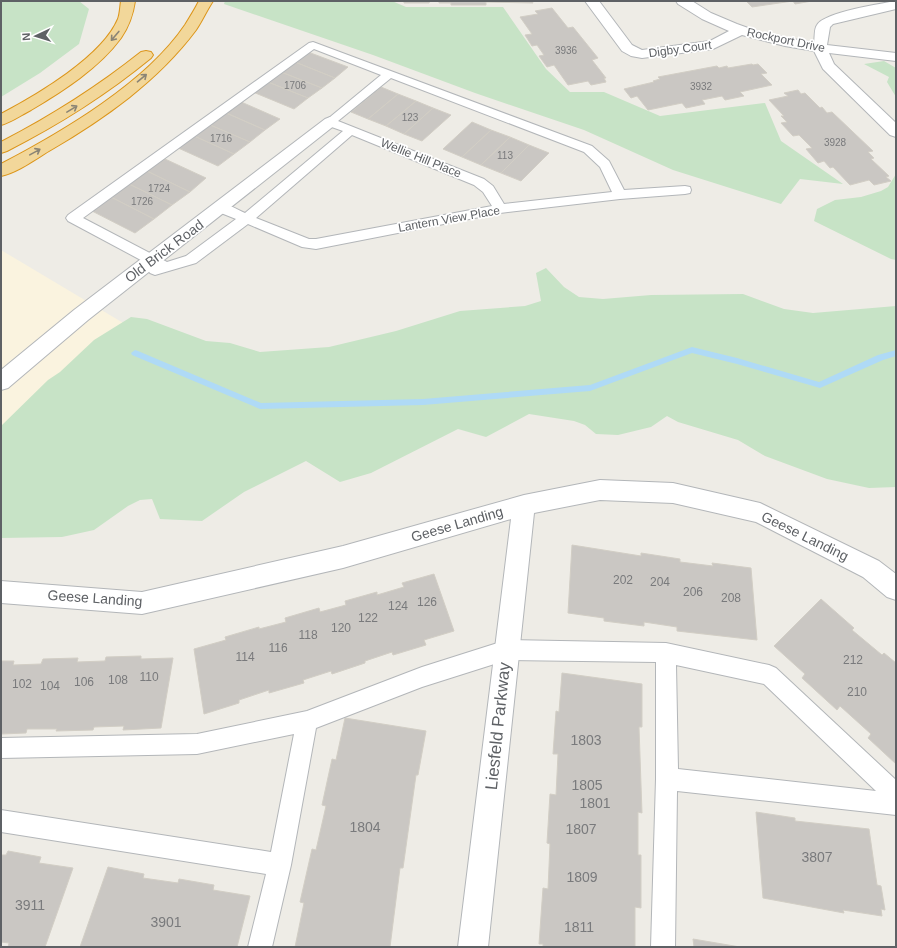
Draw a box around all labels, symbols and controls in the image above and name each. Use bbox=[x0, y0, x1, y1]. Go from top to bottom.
north arrow bbox=[16, 16, 56, 56]
street label: Rockport Drive bbox=[746, 25, 827, 55]
one-way arrow bbox=[110, 31, 119, 42]
text: N bbox=[20, 32, 32, 41]
street label: Digby Court bbox=[648, 38, 713, 60]
house number: 3936 bbox=[555, 45, 578, 56]
one-way arrow bbox=[136, 74, 147, 83]
house number: 1706 bbox=[284, 80, 307, 91]
house number: 3932 bbox=[690, 81, 713, 92]
one-way arrow bbox=[66, 105, 78, 113]
house number: 123 bbox=[402, 112, 419, 123]
house number: 1716 bbox=[210, 133, 233, 144]
street label: Wellie Hill Place bbox=[379, 135, 464, 181]
house number: 3928 bbox=[824, 137, 847, 148]
one-way arrow bbox=[29, 148, 41, 156]
house number: 113 bbox=[497, 150, 513, 161]
house number: 1724 bbox=[148, 183, 171, 194]
house number: 1726 bbox=[131, 196, 154, 207]
street label: Lantern View Place bbox=[397, 203, 501, 235]
street label: Old Brick Road bbox=[122, 216, 206, 286]
street label: Geese Landing bbox=[409, 503, 505, 545]
street label: Geese Landing bbox=[759, 508, 851, 564]
house number: 202 bbox=[613, 573, 633, 587]
house number: 204 bbox=[650, 575, 670, 589]
house number: 206 bbox=[683, 585, 703, 599]
street label: Geese Landing bbox=[47, 587, 143, 609]
house number: 208 bbox=[721, 591, 741, 605]
house number: 126 bbox=[417, 595, 437, 609]
house number: 124 bbox=[388, 599, 408, 613]
house number: 122 bbox=[358, 611, 378, 625]
house number: 120 bbox=[331, 621, 351, 635]
house number: 118 bbox=[298, 628, 318, 642]
house number: 116 bbox=[268, 641, 288, 655]
house number: 114 bbox=[235, 650, 255, 664]
house number: 212 bbox=[843, 653, 863, 667]
street label: Liesfeld Parkway bbox=[482, 661, 514, 791]
house number: 110 bbox=[139, 670, 159, 684]
house number: 108 bbox=[108, 673, 128, 687]
house number: 106 bbox=[74, 675, 94, 689]
house number: 102 bbox=[12, 677, 32, 691]
house number: 104 bbox=[40, 679, 60, 693]
house number: 210 bbox=[847, 685, 867, 699]
house number: 1803 bbox=[570, 732, 602, 748]
house number: 1805 bbox=[571, 777, 603, 793]
house number: 1801 bbox=[579, 795, 611, 811]
house number: 1804 bbox=[349, 819, 381, 835]
house number: 1807 bbox=[565, 821, 597, 837]
house number: 3807 bbox=[801, 849, 833, 865]
house number: 1809 bbox=[566, 869, 598, 885]
house number: 3911 bbox=[15, 897, 45, 913]
house number: 3901 bbox=[150, 914, 182, 930]
house number: 1811 bbox=[564, 919, 594, 935]

